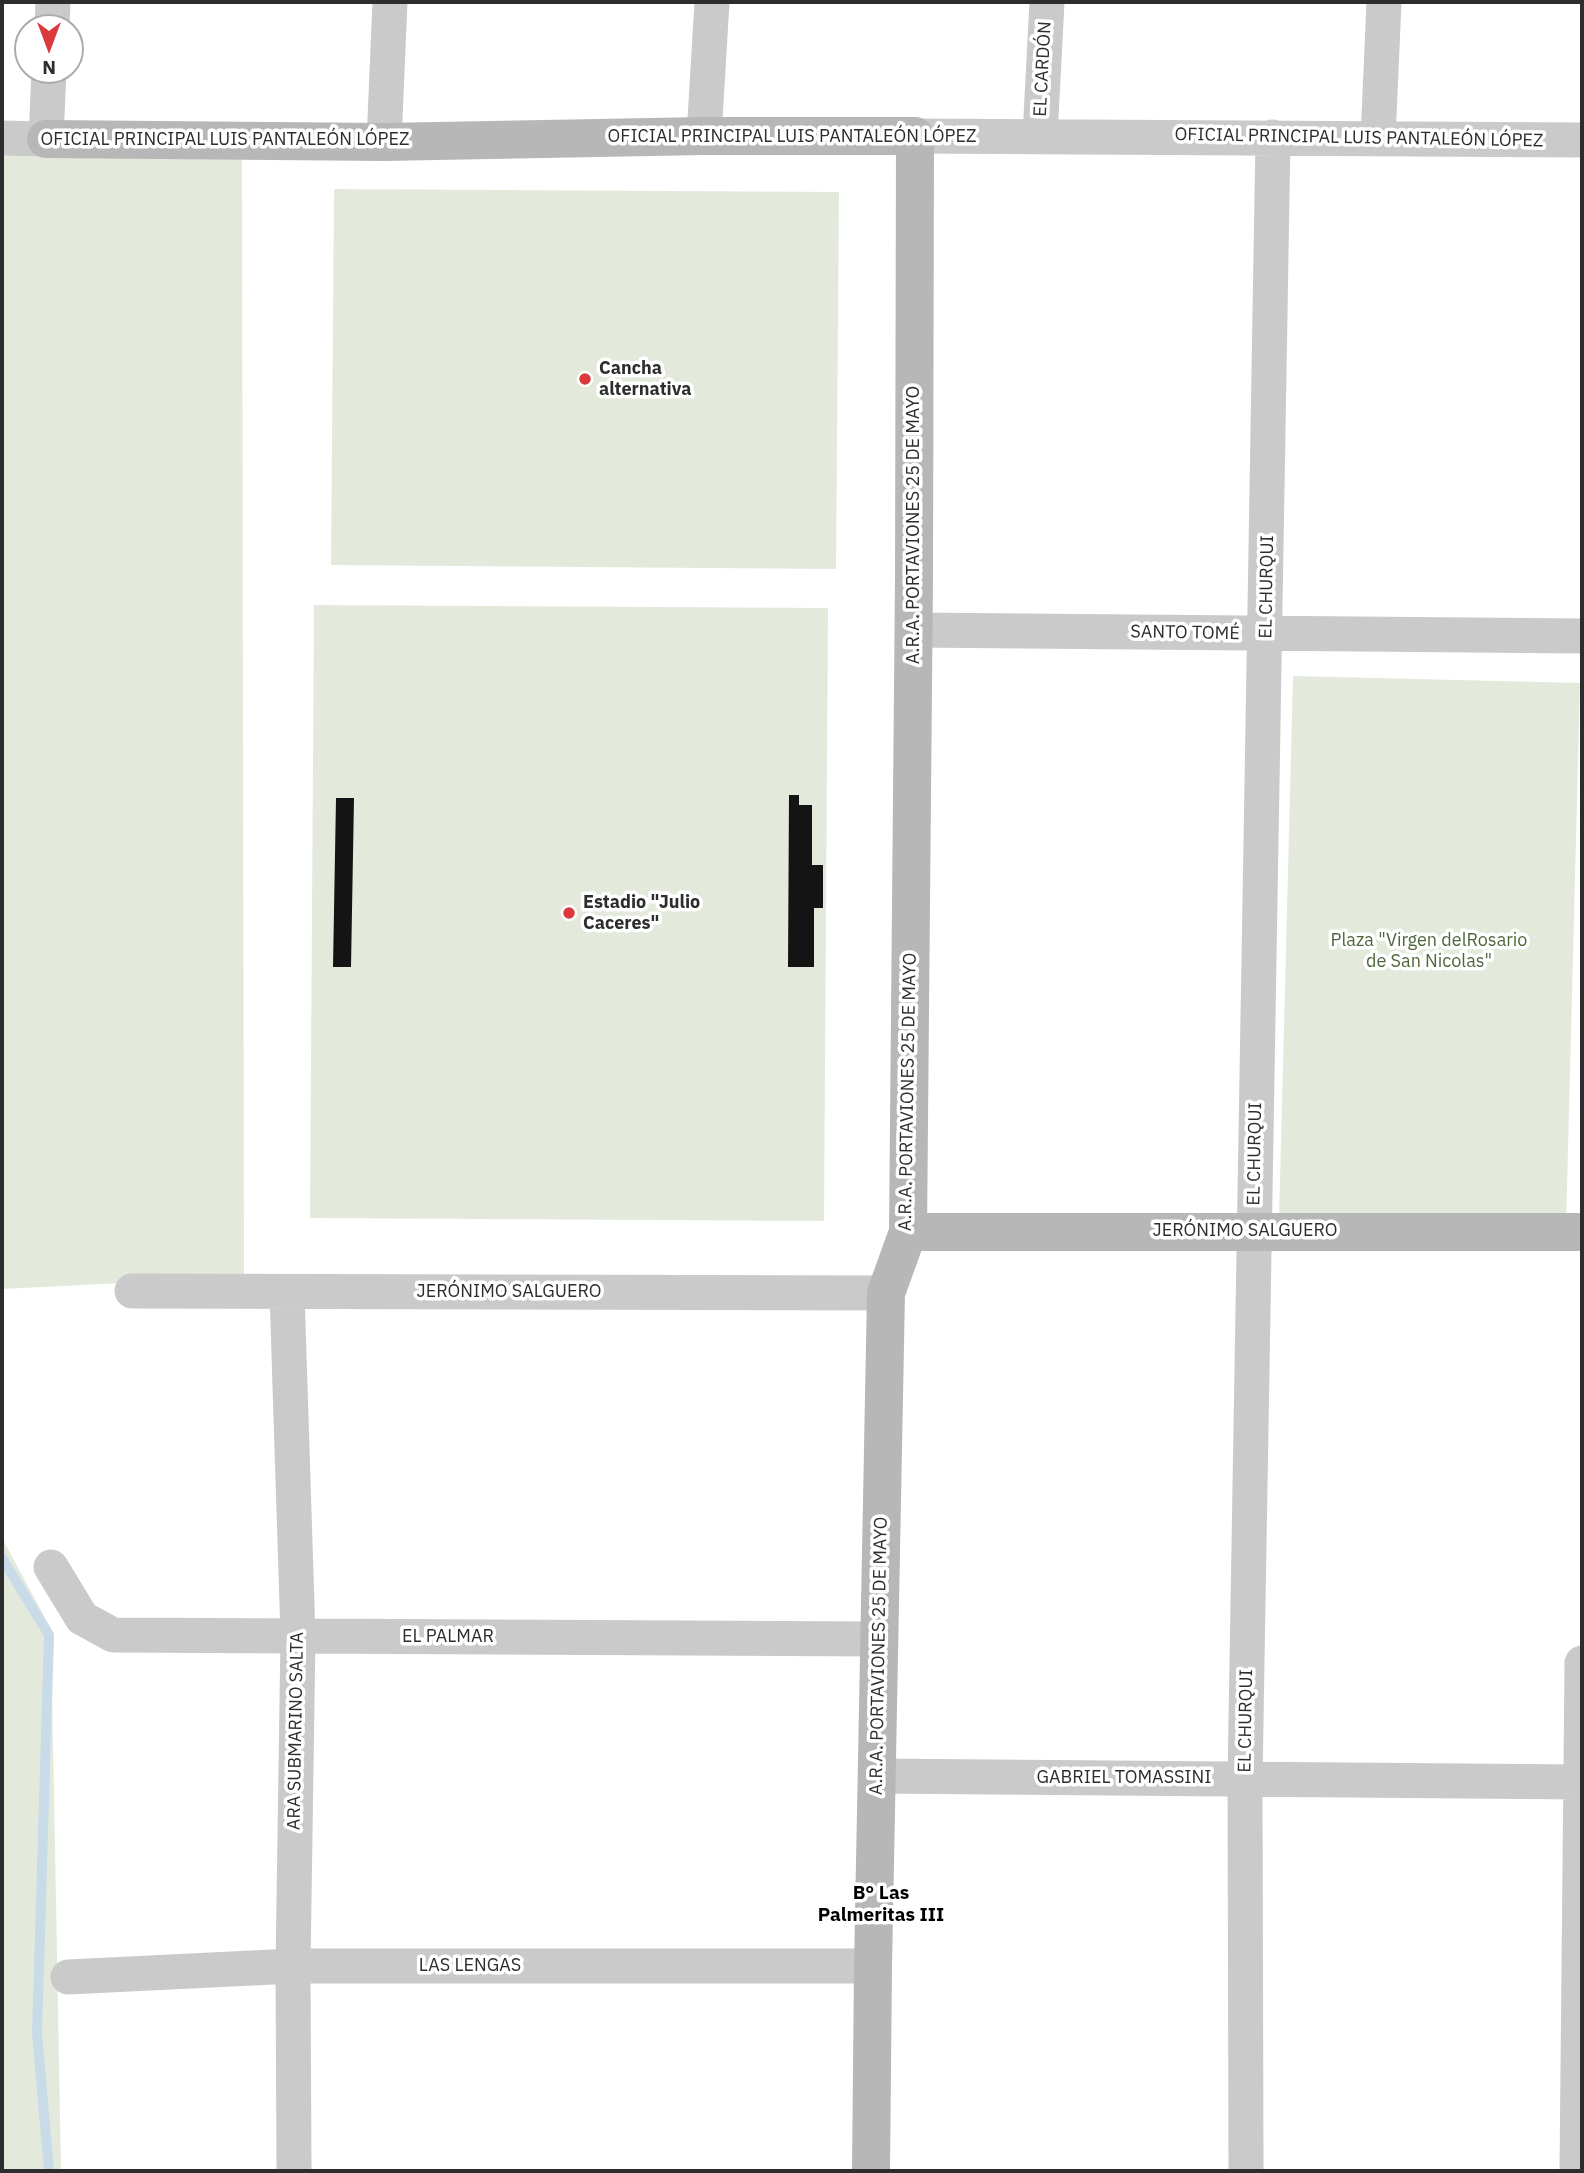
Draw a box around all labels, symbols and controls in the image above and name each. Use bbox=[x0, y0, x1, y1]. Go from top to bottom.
north arrow bbox=[14, 14, 84, 84]
street label: EL CARDÓN bbox=[1030, 21, 1056, 117]
text: N bbox=[42, 56, 56, 80]
street label: OFICIAL PRINCIPAL LUIS PANTALEÓN LÓPEZ bbox=[1174, 124, 1544, 152]
street label: OFICIAL PRINCIPAL LUIS PANTALEÓN LÓPEZ bbox=[608, 126, 976, 148]
street label: OFICIAL PRINCIPAL LUIS PANTALEÓN LÓPEZ bbox=[41, 129, 409, 151]
place label: Cancha alternativa bbox=[599, 358, 691, 400]
marker: Cancha alternativa bbox=[577, 371, 593, 387]
street label: A.R.A. PORTAVIONES 25 DE MAYO bbox=[903, 386, 925, 664]
street label: EL CHURQUI bbox=[1255, 535, 1279, 639]
street label: SANTO TOMÉ bbox=[1130, 621, 1240, 645]
place label: Estadio "Julio Caceres" bbox=[583, 892, 700, 934]
marker: Estadio "Julio Caceres" bbox=[561, 905, 577, 921]
park label: Plaza "Virgen delRosario de San Nicolas" bbox=[1331, 930, 1527, 972]
street label: A.R.A. PORTAVIONES 25 DE MAYO bbox=[895, 953, 921, 1231]
street label: EL CHURQUI bbox=[1243, 1102, 1267, 1206]
street label: JERÓNIMO SALGUERO bbox=[1152, 1220, 1338, 1242]
street label: JERÓNIMO SALGUERO bbox=[416, 1281, 602, 1303]
street label: A.R.A. PORTAVIONES 25 DE MAYO bbox=[866, 1517, 892, 1795]
street label: EL PALMAR bbox=[402, 1626, 494, 1648]
street label: ARA SUBMARINO SALTA bbox=[283, 1632, 309, 1830]
street label: EL CHURQUI bbox=[1234, 1669, 1258, 1773]
street label: GABRIEL TOMASSINI bbox=[1037, 1767, 1211, 1789]
district label: B° Las Palmeritas III bbox=[818, 1883, 944, 1927]
street label: LAS LENGAS bbox=[419, 1955, 521, 1977]

